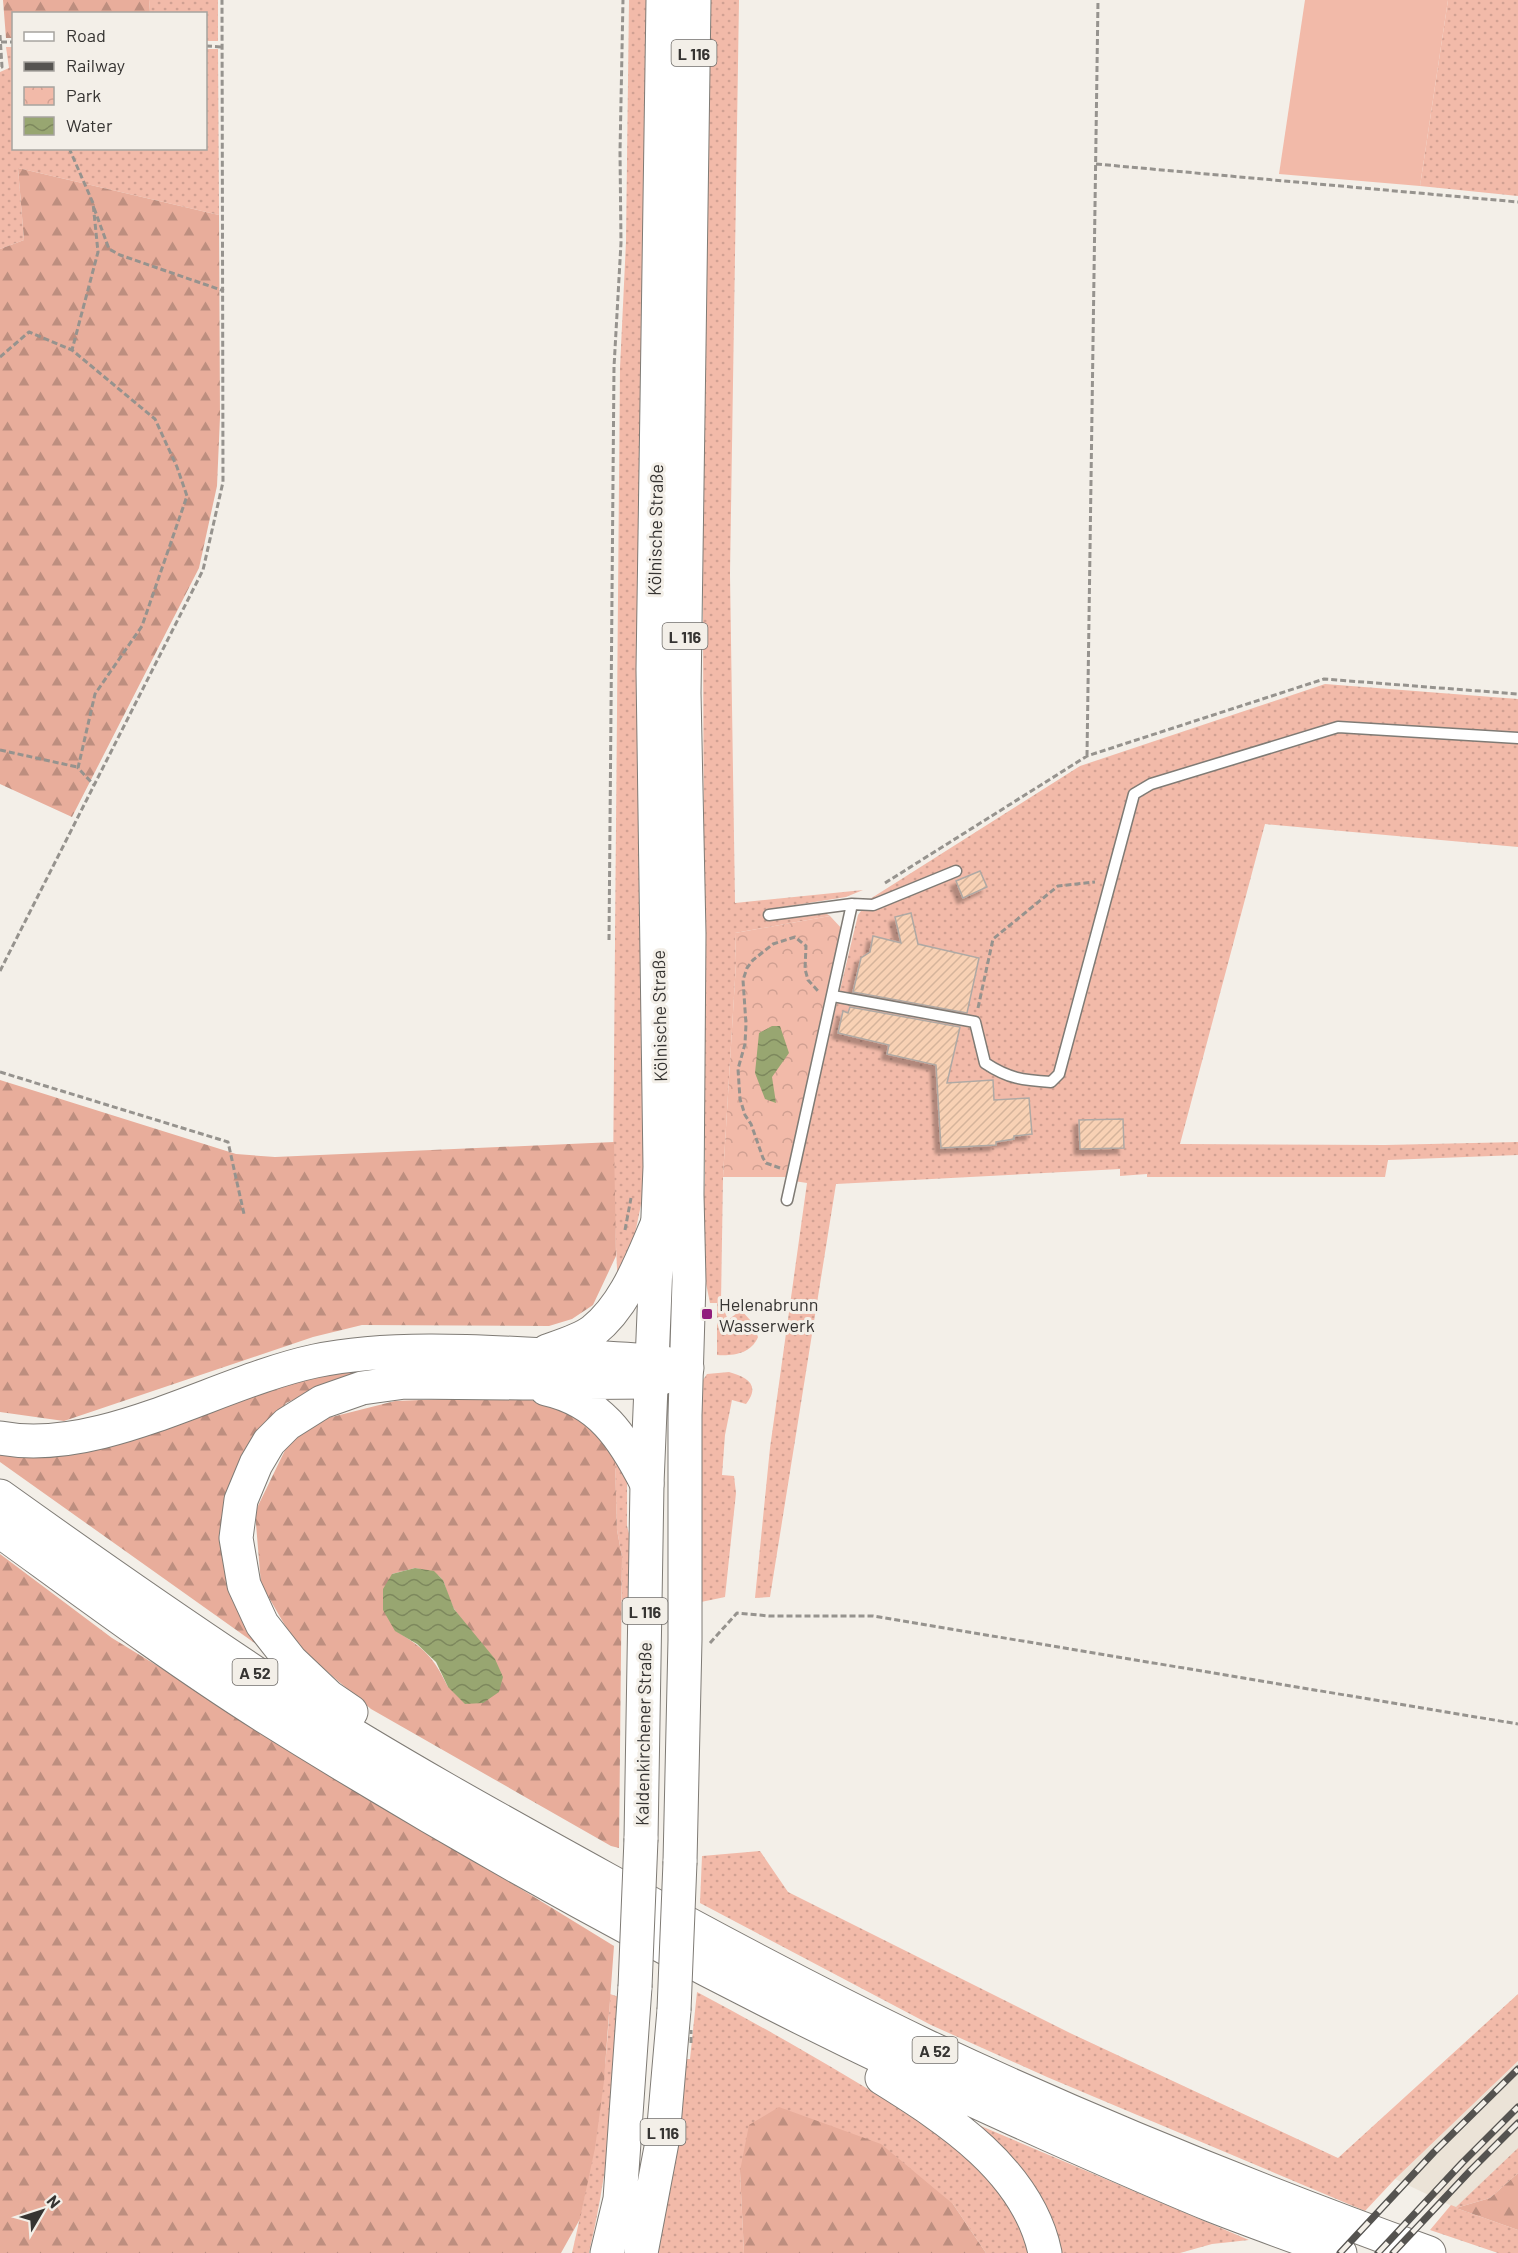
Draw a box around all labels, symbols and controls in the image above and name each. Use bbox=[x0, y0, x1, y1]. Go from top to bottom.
legend bbox=[12, 12, 207, 150]
text: Road bbox=[66, 24, 106, 46]
road number: L 116 bbox=[672, 40, 716, 66]
text: Railway bbox=[66, 54, 125, 76]
text: Park bbox=[66, 84, 101, 106]
text: Water bbox=[66, 114, 113, 136]
street label: Kölnische Straße bbox=[643, 464, 667, 596]
road number: L 116 bbox=[662, 623, 708, 649]
street label: Kölnische Straße bbox=[647, 950, 671, 1082]
place label: Helenabrunn Wasserwerk bbox=[719, 1293, 818, 1336]
marker: Helenabrunn Wasserwerk bbox=[700, 1307, 714, 1321]
road number: L 116 bbox=[622, 1598, 668, 1624]
street label: Kaldenkirchener Straße bbox=[630, 1642, 656, 1826]
road number: A 52 bbox=[232, 1659, 278, 1685]
road number: A 52 bbox=[912, 2037, 958, 2063]
road number: L 116 bbox=[640, 2119, 686, 2145]
north arrow bbox=[12, 2181, 72, 2241]
text: N bbox=[43, 2191, 65, 2211]

